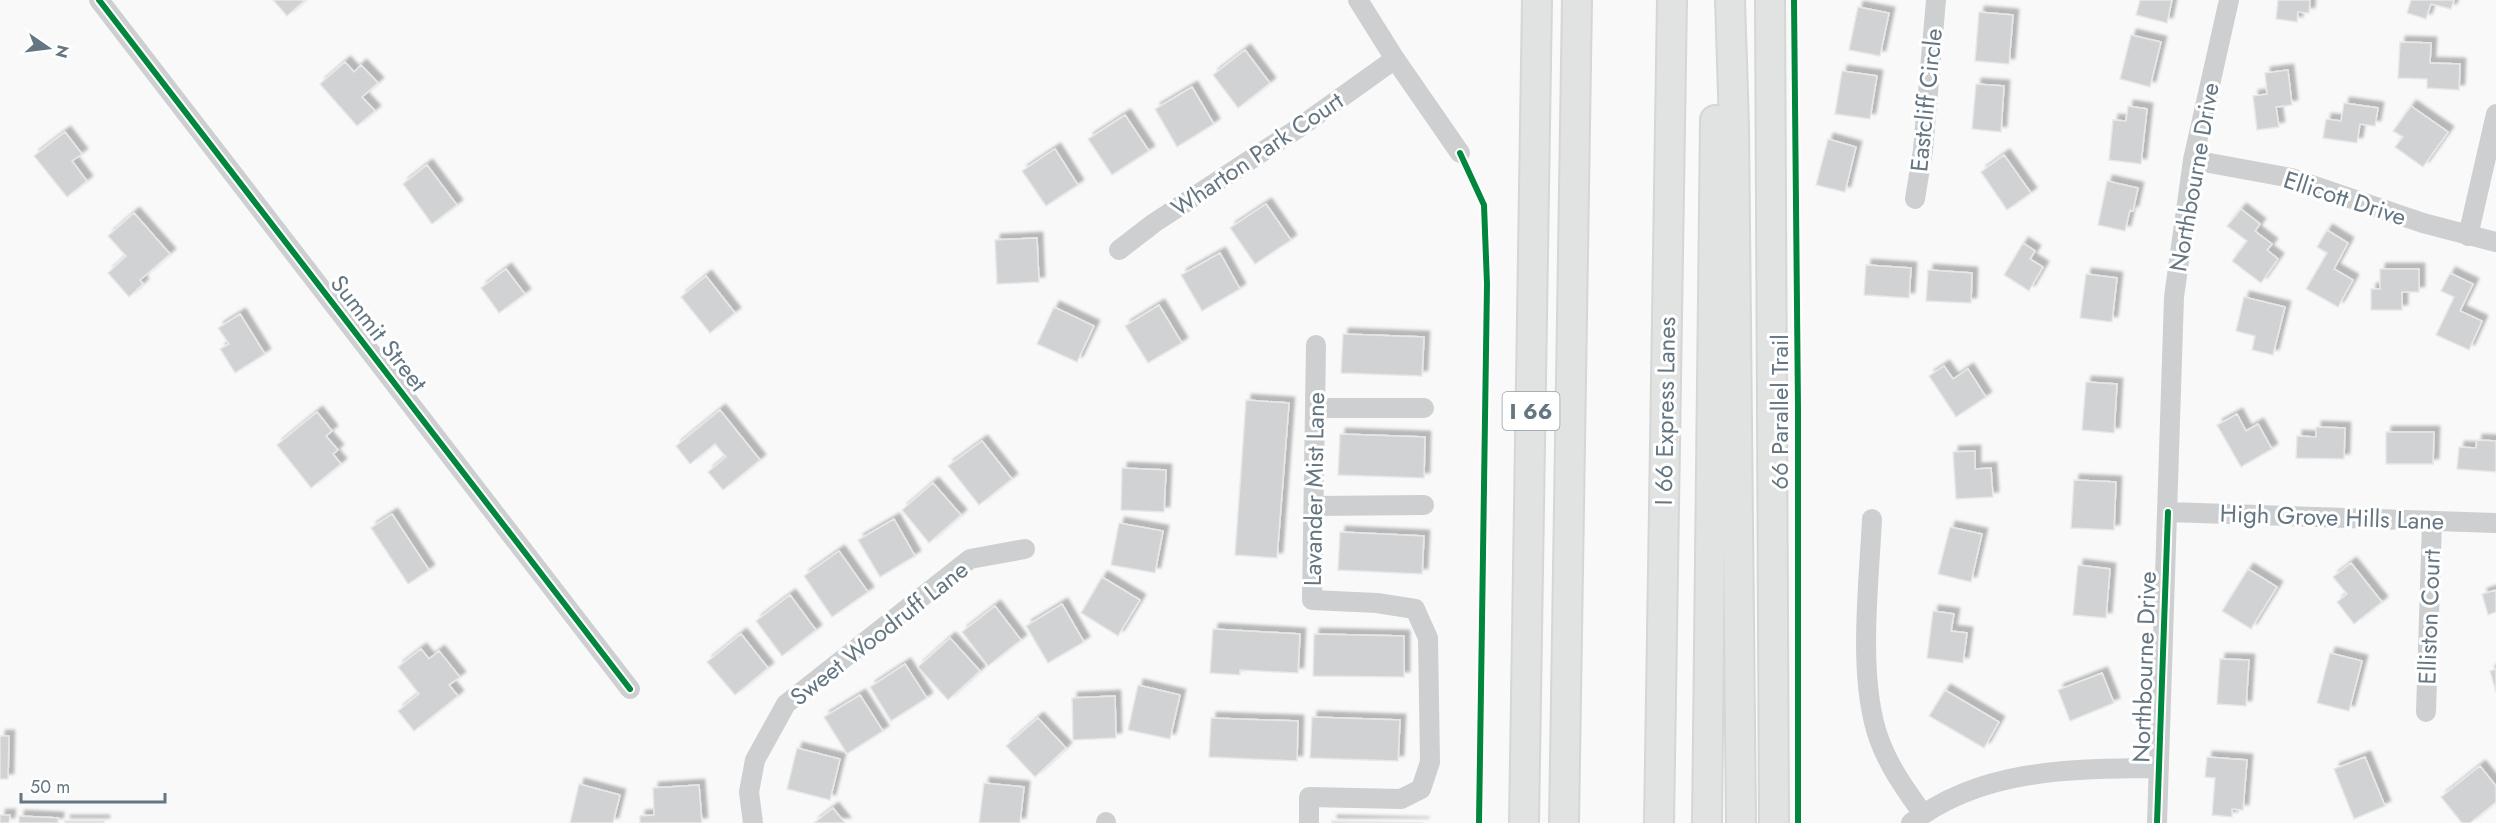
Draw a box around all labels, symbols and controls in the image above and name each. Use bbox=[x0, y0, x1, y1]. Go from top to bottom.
north arrow bbox=[18, 18, 78, 78]
street label: Eastcliff Circle bbox=[1901, 26, 1951, 174]
text: N bbox=[49, 43, 75, 60]
street label: Northbourne Drive bbox=[2160, 80, 2228, 274]
street label: Wharton Park Court bbox=[1164, 83, 1350, 225]
street label: Ellicott Drive bbox=[2279, 162, 2411, 234]
street label: Summit Street bbox=[322, 267, 436, 399]
street label: I 66 Express Lanes bbox=[1646, 316, 1684, 506]
street label: 66 Parallel Trail bbox=[1762, 334, 1797, 490]
street label: Lavander Mist Lane bbox=[1295, 392, 1333, 586]
road number: I 66 bbox=[1502, 392, 1559, 430]
street label: High Grove Hills Lane bbox=[2219, 496, 2445, 538]
street label: Elliston Court bbox=[2409, 549, 2449, 685]
street label: Sweet Woodruff Lane bbox=[782, 552, 976, 714]
street label: Northbourne Drive bbox=[2123, 571, 2165, 763]
scale bar bbox=[21, 766, 165, 804]
text: 50 m bbox=[30, 774, 70, 800]

